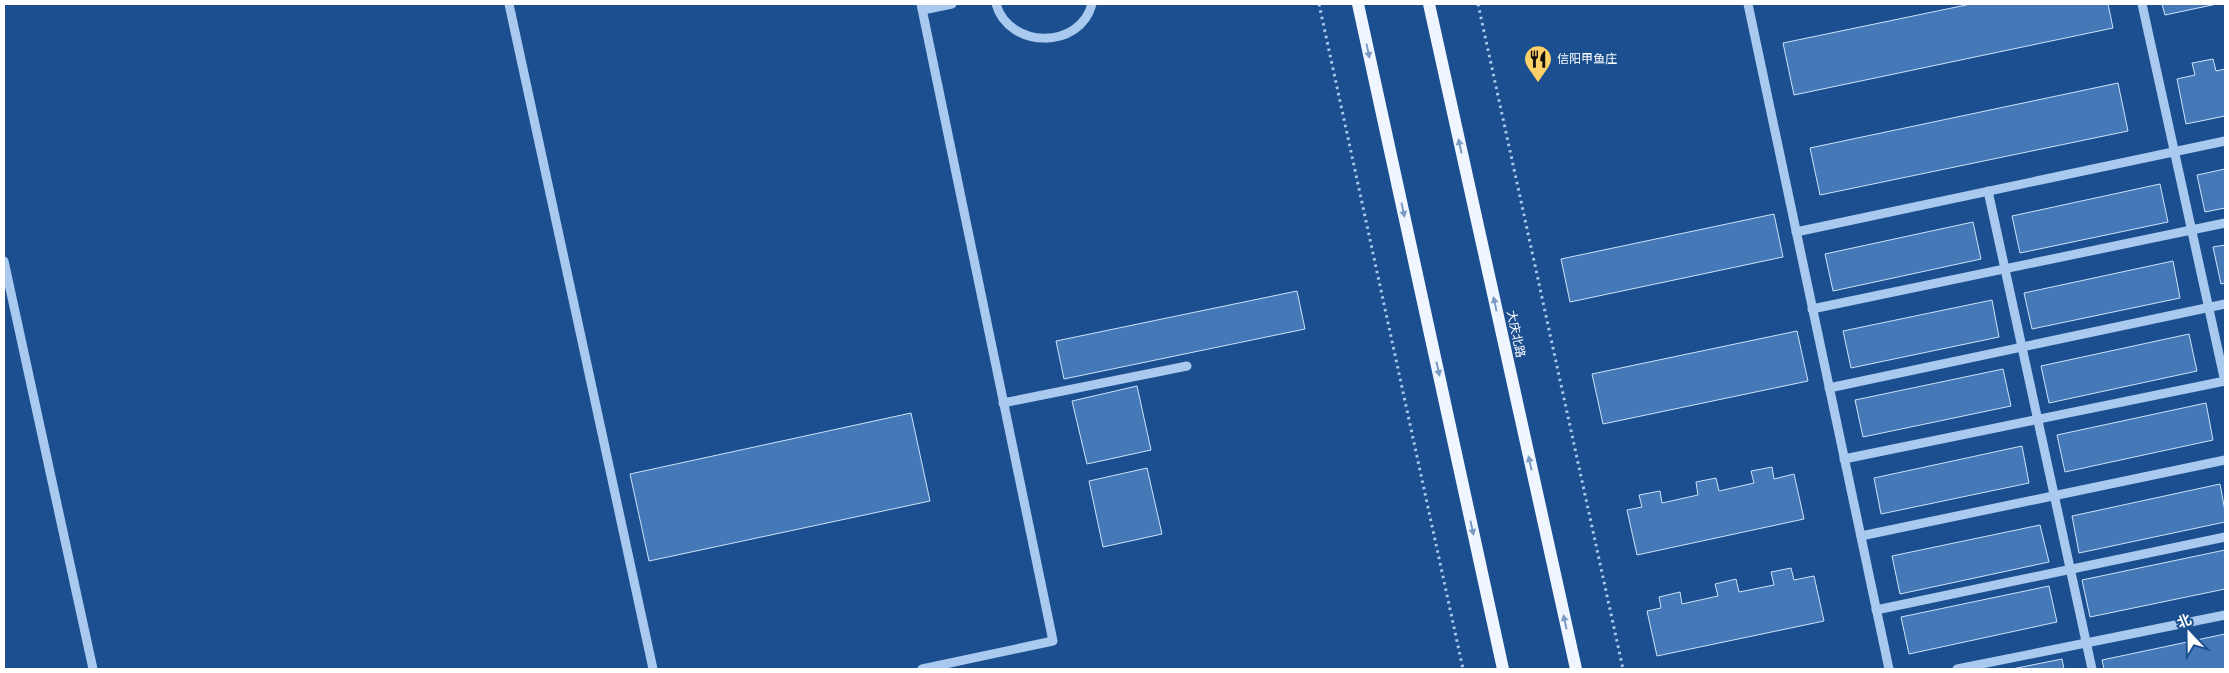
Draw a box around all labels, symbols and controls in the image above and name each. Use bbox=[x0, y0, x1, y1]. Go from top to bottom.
one-way arrow bbox=[1365, 44, 1373, 60]
restaurant icon: 信阳甲鱼庄 bbox=[1523, 44, 1553, 83]
place label: 信阳甲鱼庄 bbox=[1557, 51, 1617, 66]
one-way arrow bbox=[1456, 137, 1464, 153]
one-way arrow bbox=[1399, 203, 1407, 218]
one-way arrow bbox=[1491, 296, 1499, 312]
street label: 大庆北路 bbox=[1504, 309, 1529, 359]
one-way arrow bbox=[1434, 361, 1442, 376]
one-way arrow bbox=[1526, 454, 1534, 470]
one-way arrow bbox=[1469, 520, 1477, 536]
north arrow bbox=[2164, 608, 2214, 658]
text: 北 bbox=[2174, 610, 2194, 632]
one-way arrow bbox=[1561, 614, 1569, 629]

